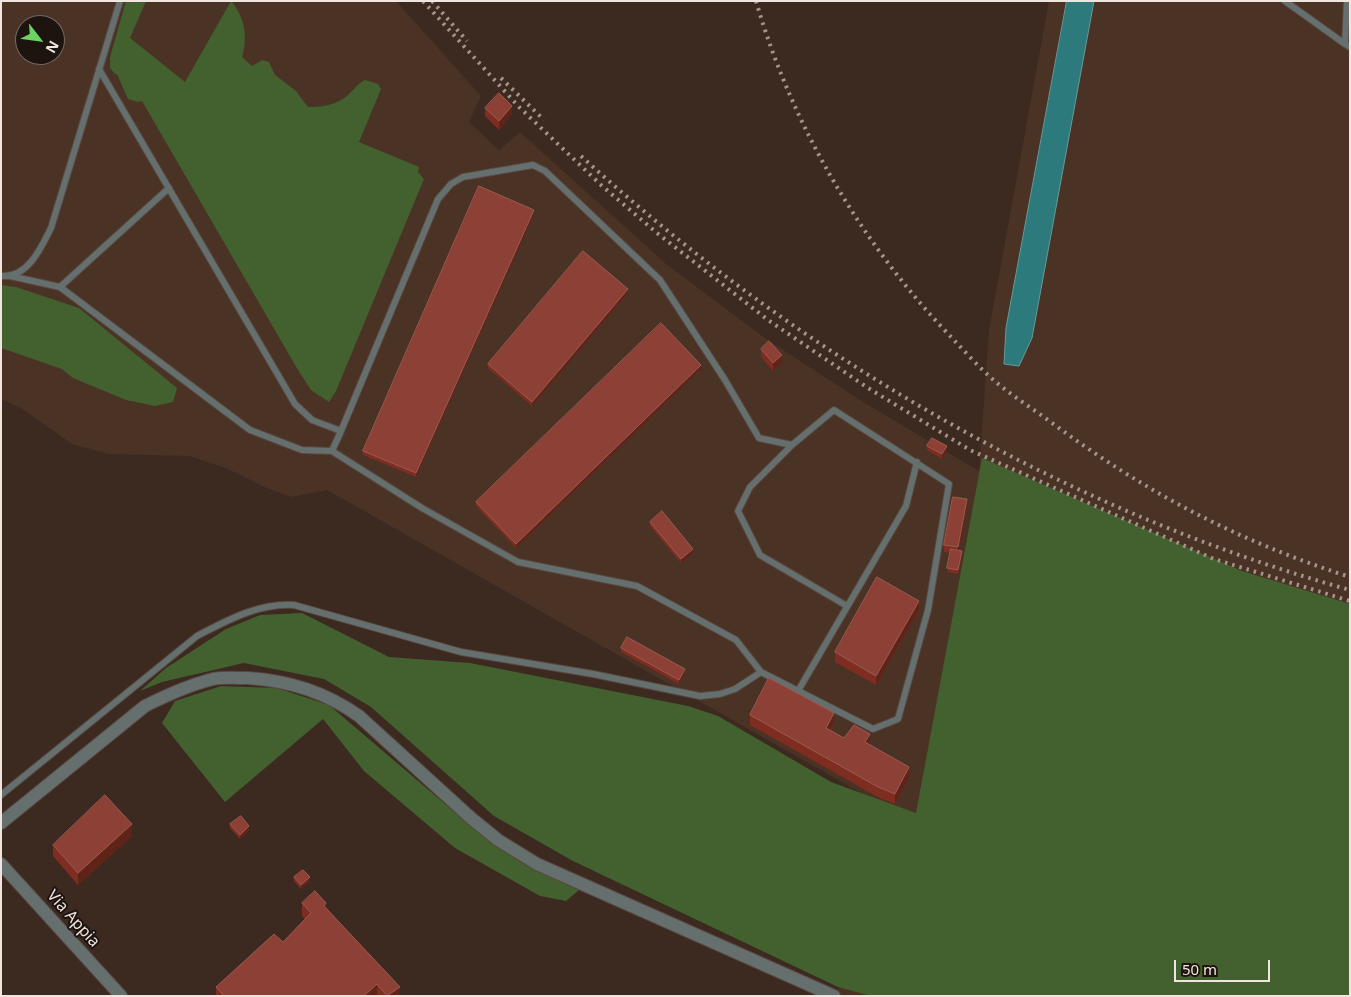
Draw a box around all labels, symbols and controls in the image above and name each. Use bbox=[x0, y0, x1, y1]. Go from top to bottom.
north arrow bbox=[15, 15, 65, 65]
text: N bbox=[41, 38, 64, 57]
street label: Via Appia bbox=[42, 887, 104, 951]
scale bar bbox=[1176, 950, 1272, 982]
text: 50 m bbox=[1182, 959, 1217, 979]

